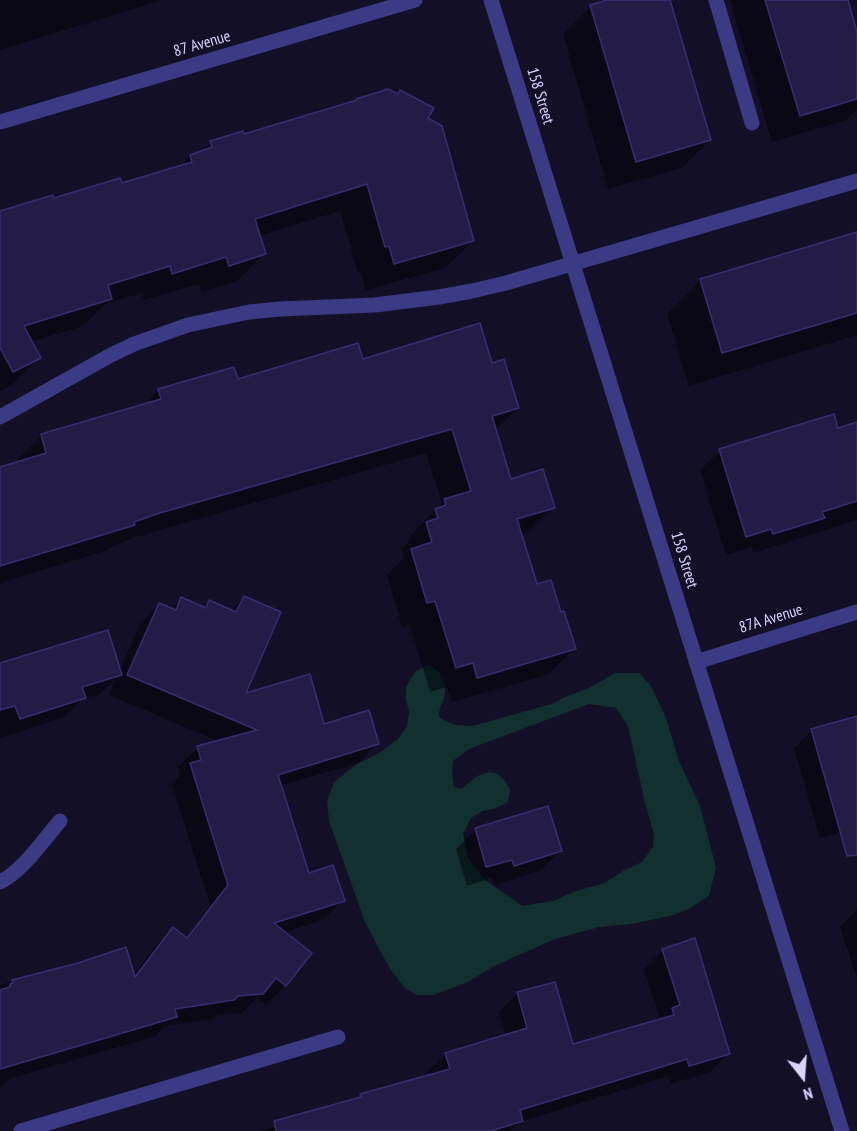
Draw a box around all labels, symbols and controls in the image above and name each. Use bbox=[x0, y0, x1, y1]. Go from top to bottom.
street label: 87 Avenue bbox=[171, 27, 233, 61]
street label: 158 Street bbox=[522, 65, 558, 127]
street label: 158 Street bbox=[666, 529, 702, 591]
street label: 87A Avenue bbox=[737, 600, 805, 638]
north arrow bbox=[773, 1047, 833, 1107]
text: N bbox=[801, 1083, 815, 1105]

